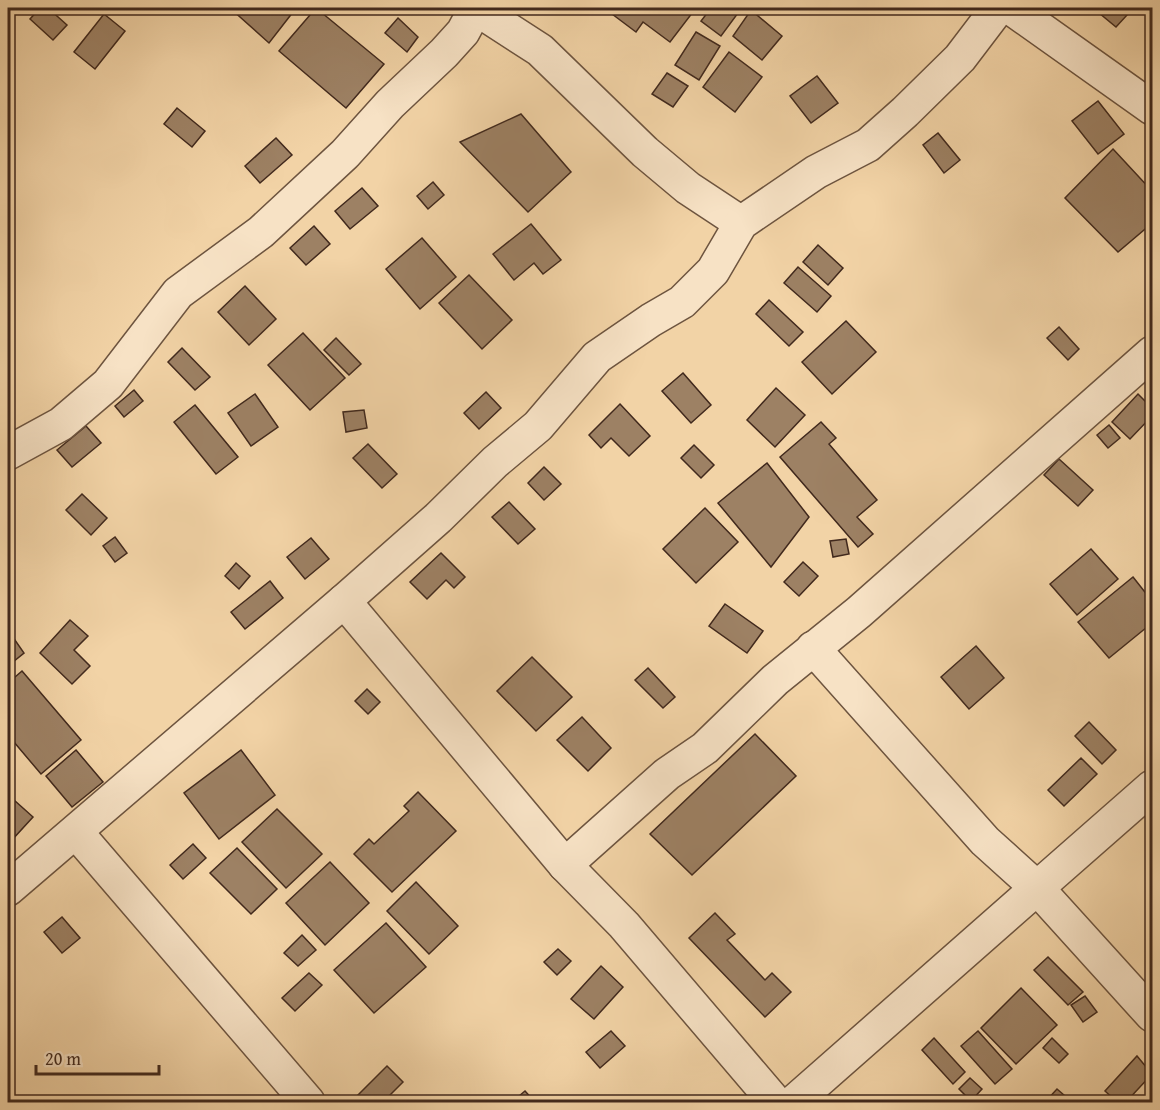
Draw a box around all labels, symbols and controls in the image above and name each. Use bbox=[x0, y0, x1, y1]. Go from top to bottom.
scale bar bbox=[36, 1038, 159, 1076]
text: 20 m bbox=[45, 1045, 81, 1072]

